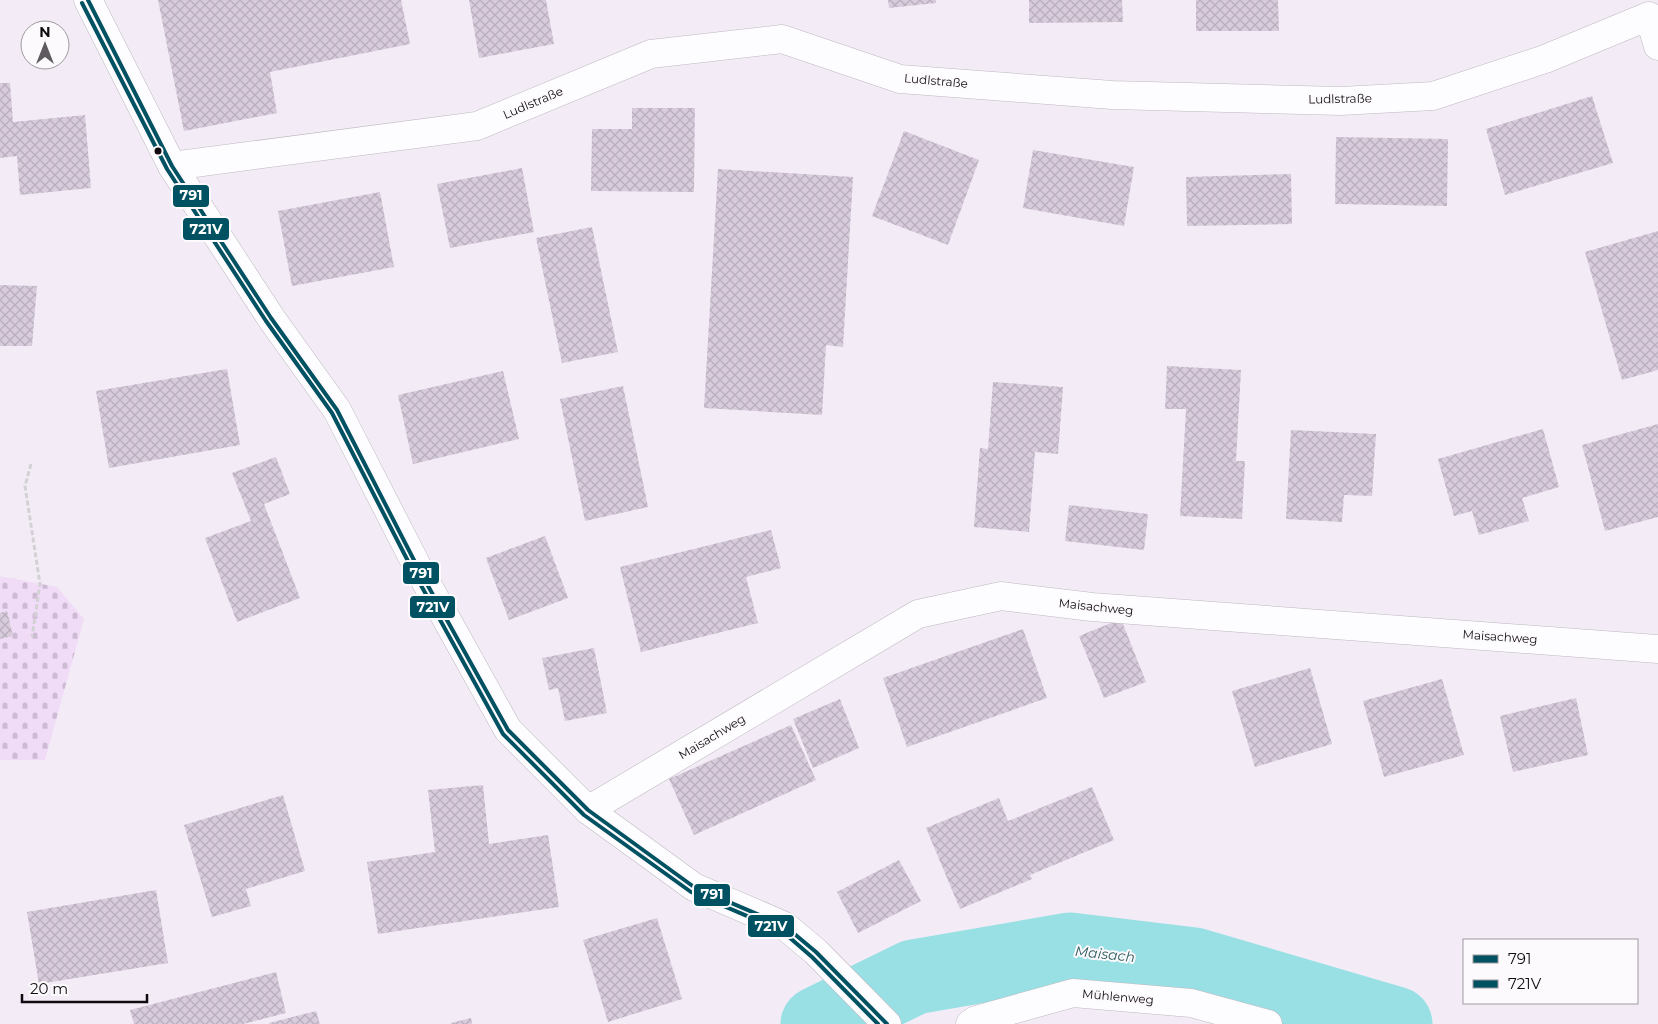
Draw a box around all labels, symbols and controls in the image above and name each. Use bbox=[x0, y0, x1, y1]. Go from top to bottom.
north arrow bbox=[20, 20, 70, 70]
text: N bbox=[39, 23, 51, 41]
street label: Ludlstraße bbox=[904, 70, 968, 91]
street label: Ludlstraße bbox=[501, 83, 565, 122]
street label: Ludlstraße bbox=[1308, 90, 1372, 107]
unlabelled marker bbox=[153, 146, 163, 156]
line badge: 791 bbox=[172, 184, 210, 208]
text: 791 bbox=[179, 186, 203, 204]
line badge: 721V bbox=[182, 217, 230, 241]
text: 721V bbox=[190, 220, 223, 238]
line badge: 791 bbox=[402, 561, 440, 585]
text: 791 bbox=[409, 564, 433, 582]
line badge: 721V bbox=[409, 595, 456, 619]
street label: Maisachweg bbox=[1058, 595, 1134, 618]
text: 721V bbox=[417, 598, 450, 616]
street label: Maisachweg bbox=[1462, 626, 1538, 647]
street label: Maisachweg bbox=[676, 711, 748, 762]
line badge: 791 bbox=[693, 883, 731, 907]
text: 791 bbox=[700, 885, 724, 903]
line badge: 721V bbox=[747, 914, 795, 938]
text: 721V bbox=[755, 917, 788, 935]
legend bbox=[1463, 939, 1638, 1004]
water label: Maisach bbox=[1074, 942, 1136, 966]
text: 791 bbox=[1508, 949, 1531, 968]
scale bar bbox=[22, 972, 148, 1004]
text: 721V bbox=[1508, 974, 1542, 993]
text: 20 m bbox=[30, 979, 68, 998]
street label: Mühlenweg bbox=[1082, 986, 1155, 1007]

